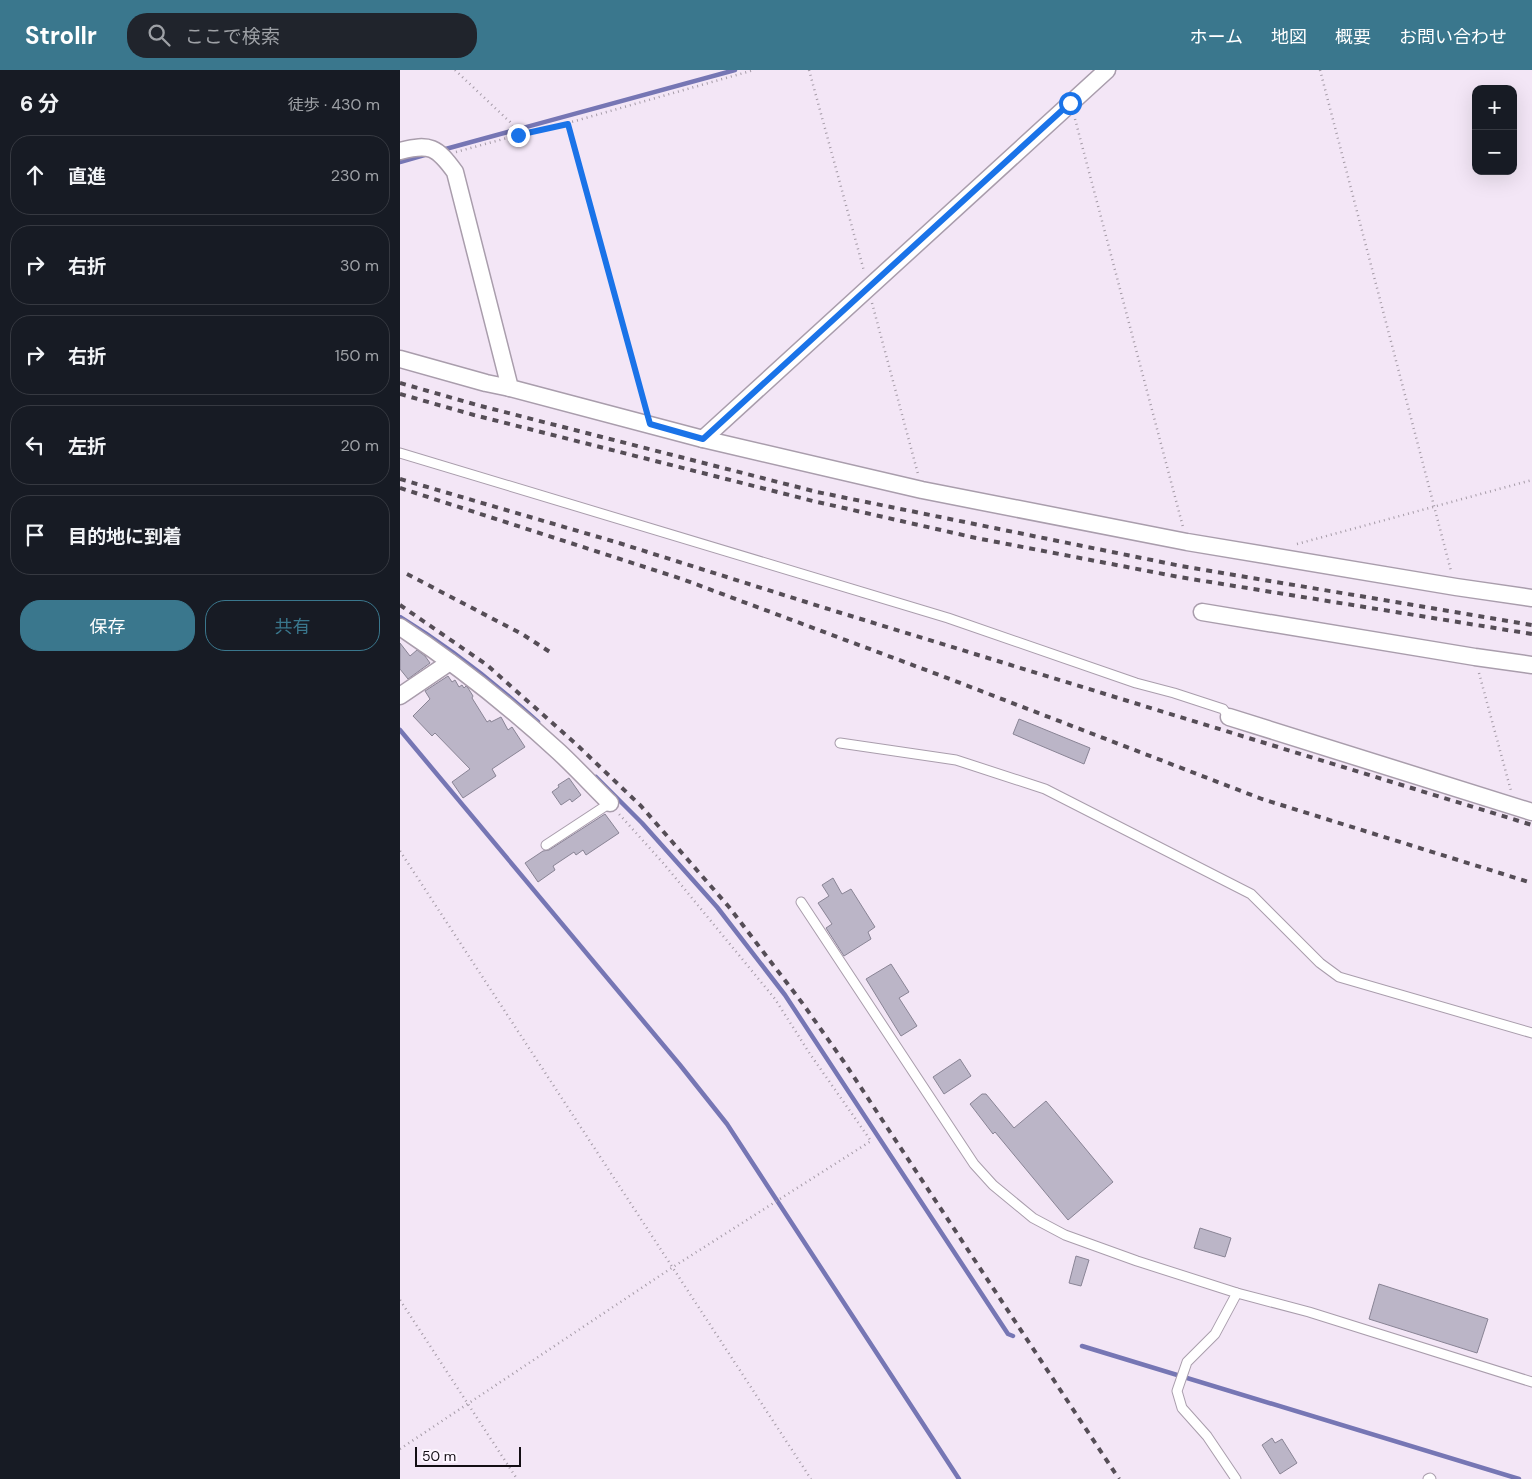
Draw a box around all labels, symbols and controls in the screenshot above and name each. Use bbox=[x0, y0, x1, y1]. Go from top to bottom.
search box bbox=[127, 13, 477, 58]
text: Strollr bbox=[25, 20, 97, 51]
icon: search bbox=[145, 21, 173, 49]
text: ここで検索 bbox=[185, 24, 280, 49]
text: ホーム bbox=[1190, 25, 1243, 49]
text: 地図 bbox=[1271, 25, 1307, 49]
text: 概要 bbox=[1335, 25, 1371, 49]
text: お問い合わせ bbox=[1399, 25, 1507, 49]
map controls bbox=[1472, 85, 1517, 175]
button: + bbox=[1472, 85, 1517, 130]
text: 6 分 bbox=[20, 90, 59, 118]
route start bbox=[1059, 92, 1082, 115]
text: 徒歩 · 430 m bbox=[288, 94, 380, 115]
route end bbox=[507, 124, 530, 147]
button: − bbox=[1472, 130, 1517, 175]
icon: ahead bbox=[21, 161, 49, 189]
text: 直進 bbox=[68, 164, 106, 189]
text: 230 m bbox=[331, 165, 379, 186]
icon: right bbox=[21, 251, 49, 279]
text: 右折 bbox=[68, 254, 106, 279]
text: 30 m bbox=[340, 255, 379, 276]
icon: right bbox=[21, 341, 49, 369]
text: 右折 bbox=[68, 344, 106, 369]
text: 150 m bbox=[335, 345, 379, 366]
icon: left bbox=[21, 431, 49, 459]
text: 左折 bbox=[68, 434, 106, 459]
text: 20 m bbox=[340, 435, 379, 456]
icon: arrive bbox=[21, 521, 49, 549]
text: 目的地に到着 bbox=[68, 524, 182, 549]
button: 保存 bbox=[20, 600, 195, 651]
button: 共有 bbox=[205, 600, 380, 651]
scale bar bbox=[415, 1444, 521, 1467]
text: 50 m bbox=[422, 1447, 456, 1465]

